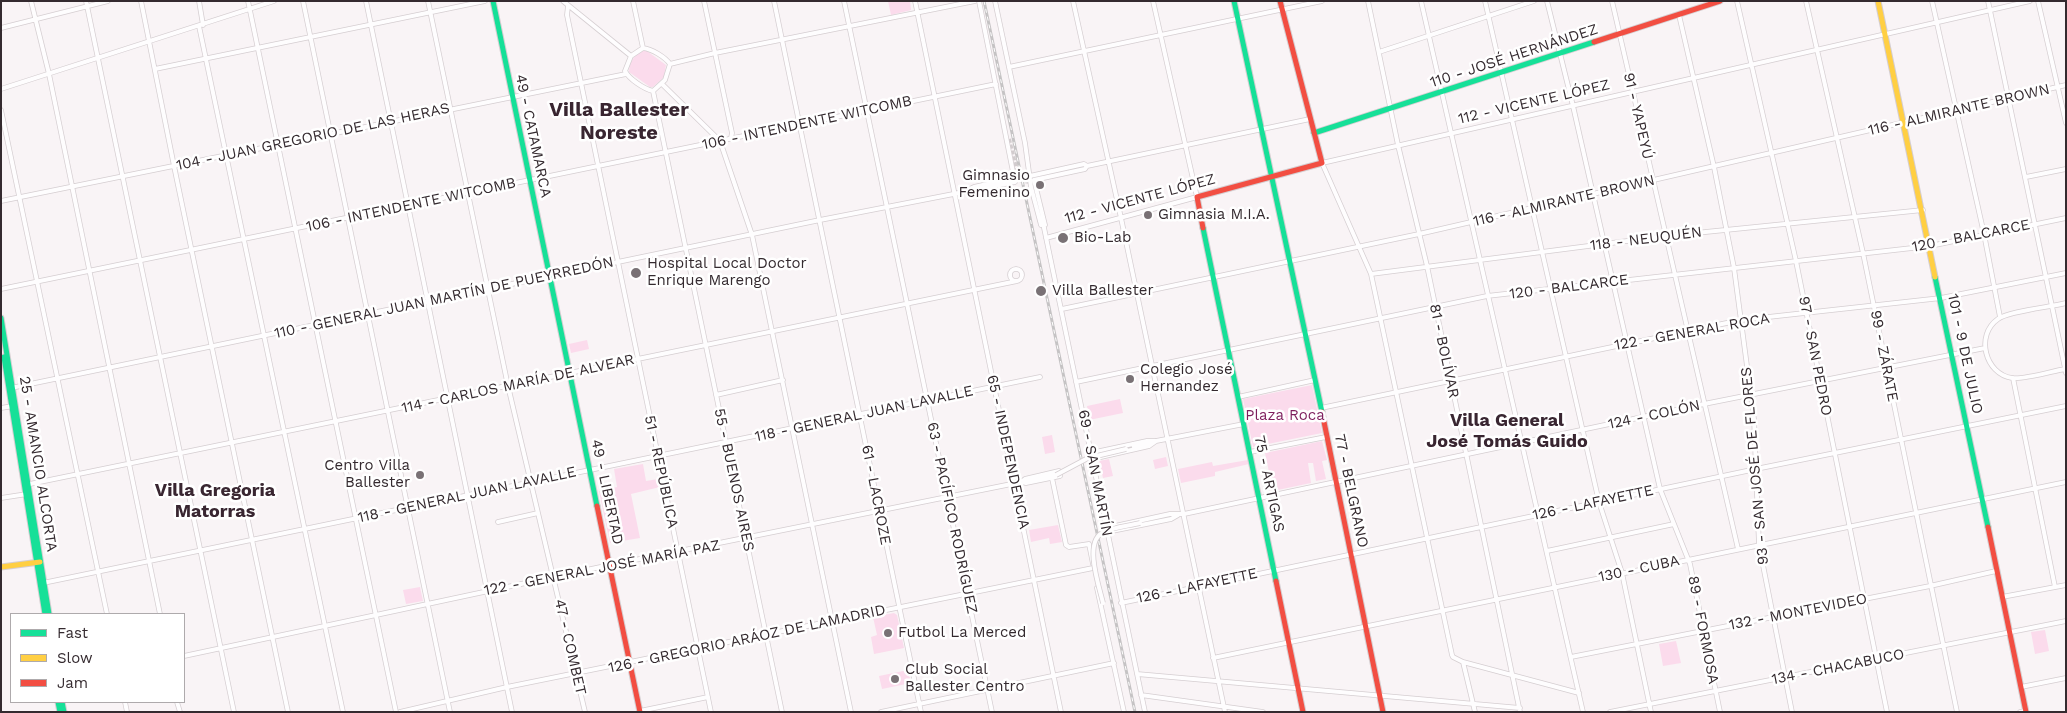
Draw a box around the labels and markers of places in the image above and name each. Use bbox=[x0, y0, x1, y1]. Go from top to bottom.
place label: Gimnasio Femenino bbox=[959, 167, 1030, 202]
marker: Gimnasio Femenino bbox=[1034, 179, 1046, 191]
place label: Gimnasia M.I.A. bbox=[1158, 206, 1270, 224]
marker: Gimnasia M.I.A. bbox=[1142, 209, 1154, 221]
place label: Bio-Lab bbox=[1074, 229, 1131, 247]
marker: Bio-Lab bbox=[1056, 231, 1070, 245]
place label: Hospital Local Doctor Enrique Marengo bbox=[647, 255, 807, 290]
marker: Hospital Local Doctor Enrique Marengo bbox=[629, 266, 643, 280]
place label: Villa Ballester bbox=[1052, 282, 1154, 300]
marker: Villa Ballester bbox=[1034, 284, 1048, 298]
place label: Colegio José Hernandez bbox=[1140, 361, 1233, 396]
marker: Colegio José Hernandez bbox=[1124, 373, 1136, 385]
place label: Centro Villa Ballester bbox=[324, 457, 410, 492]
marker: Centro Villa Ballester bbox=[414, 469, 426, 481]
place label: Futbol La Merced bbox=[898, 624, 1026, 642]
marker: Futbol La Merced bbox=[882, 627, 894, 639]
place label: Club Social Ballester Centro bbox=[905, 661, 1024, 696]
marker: Club Social Ballester Centro bbox=[889, 673, 901, 685]

